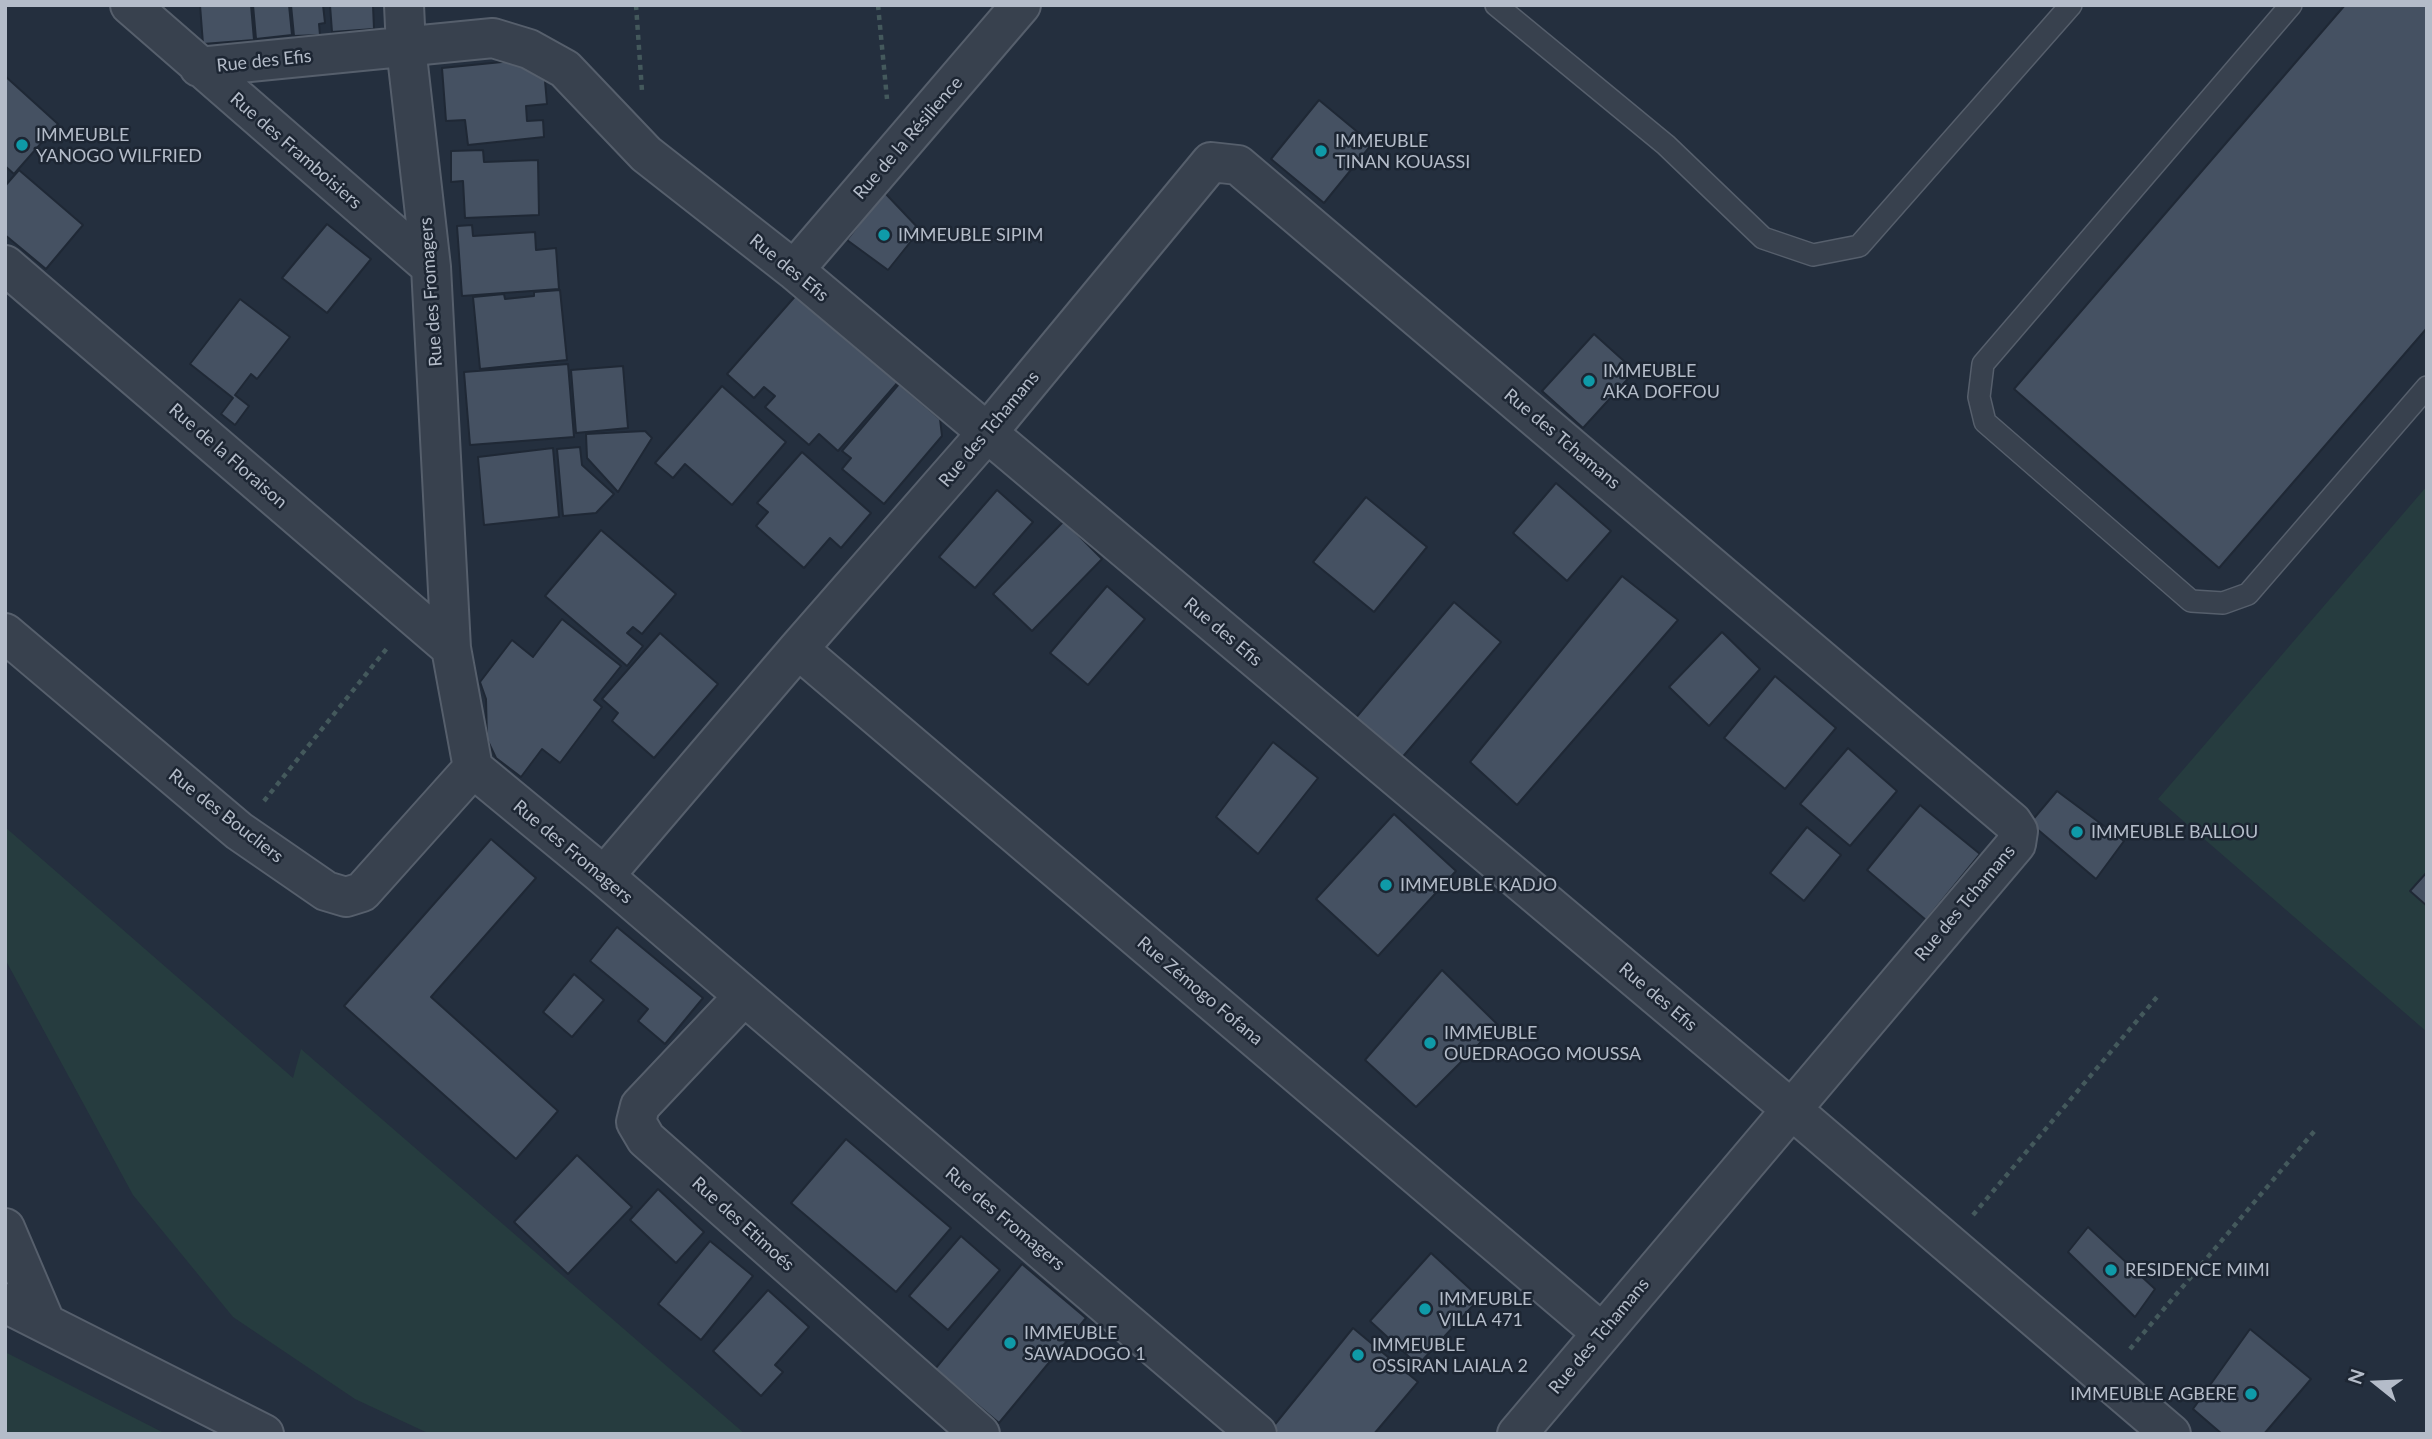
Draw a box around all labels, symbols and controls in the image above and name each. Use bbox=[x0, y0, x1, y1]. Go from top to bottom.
street label: Rue des Efis bbox=[216, 45, 312, 77]
street label: Rue de la Résilience bbox=[849, 72, 967, 204]
street label: Rue des Framboisiers bbox=[226, 88, 366, 214]
place label: IMMEUBLE YANOGO WILFRIED bbox=[36, 124, 202, 166]
place label: IMMEUBLE TINAN KOUASSI bbox=[1335, 130, 1470, 172]
marker: IMMEUBLE YANOGO WILFRIED bbox=[14, 137, 30, 153]
marker: IMMEUBLE TINAN KOUASSI bbox=[1313, 143, 1329, 159]
street label: Rue des Fromagers bbox=[415, 217, 447, 367]
place label: IMMEUBLE SIPIM bbox=[898, 224, 1043, 246]
marker: IMMEUBLE SIPIM bbox=[876, 227, 892, 243]
street label: Rue des Efis bbox=[745, 230, 833, 306]
place label: IMMEUBLE AKA DOFFOU bbox=[1603, 360, 1720, 402]
street label: Rue des Tchamans bbox=[934, 367, 1044, 491]
marker: IMMEUBLE AKA DOFFOU bbox=[1581, 373, 1597, 389]
street label: Rue des Tchamans bbox=[1500, 384, 1624, 494]
street label: Rue de la Floraison bbox=[165, 399, 291, 513]
street label: Rue des Efis bbox=[1180, 593, 1266, 671]
street label: Rue des Boucliers bbox=[164, 764, 288, 868]
street label: Rue des Fromagers bbox=[509, 796, 637, 908]
place label: IMMEUBLE BALLOU bbox=[2091, 821, 2258, 843]
marker: IMMEUBLE BALLOU bbox=[2069, 824, 2085, 840]
street label: Rue des Tchamans bbox=[1910, 841, 2020, 965]
place label: IMMEUBLE KADJO bbox=[1400, 874, 1557, 896]
marker: IMMEUBLE KADJO bbox=[1378, 877, 1394, 893]
street label: Rue Zémogo Fofana bbox=[1133, 932, 1267, 1050]
street label: Rue des Efis bbox=[1615, 958, 1701, 1036]
place label: IMMEUBLE OUEDRAOGO MOUSSA bbox=[1444, 1022, 1641, 1064]
marker: IMMEUBLE OUEDRAOGO MOUSSA bbox=[1422, 1035, 1438, 1051]
street label: Rue des Fromagers bbox=[941, 1163, 1069, 1275]
street label: Rue des Etimoés bbox=[687, 1172, 799, 1276]
place label: RESIDENCE MIMI bbox=[2125, 1259, 2270, 1281]
marker: RESIDENCE MIMI bbox=[2103, 1262, 2119, 1278]
street label: Rue des Tchamans bbox=[1544, 1274, 1654, 1398]
place label: IMMEUBLE VILLA 471 bbox=[1439, 1288, 1532, 1330]
marker: IMMEUBLE VILLA 471 bbox=[1417, 1301, 1433, 1317]
place label: IMMEUBLE SAWADOGO 1 bbox=[1024, 1322, 1146, 1364]
place label: IMMEUBLE OSSIRAN LAIALA 2 bbox=[1372, 1334, 1528, 1376]
marker: IMMEUBLE SAWADOGO 1 bbox=[1002, 1335, 1018, 1351]
marker: IMMEUBLE OSSIRAN LAIALA 2 bbox=[1350, 1347, 1366, 1363]
north arrow bbox=[2341, 1348, 2411, 1418]
text: N bbox=[2342, 1366, 2369, 1387]
place label: IMMEUBLE AGBERE bbox=[2070, 1383, 2237, 1405]
marker: IMMEUBLE AGBERE bbox=[2243, 1386, 2259, 1402]

